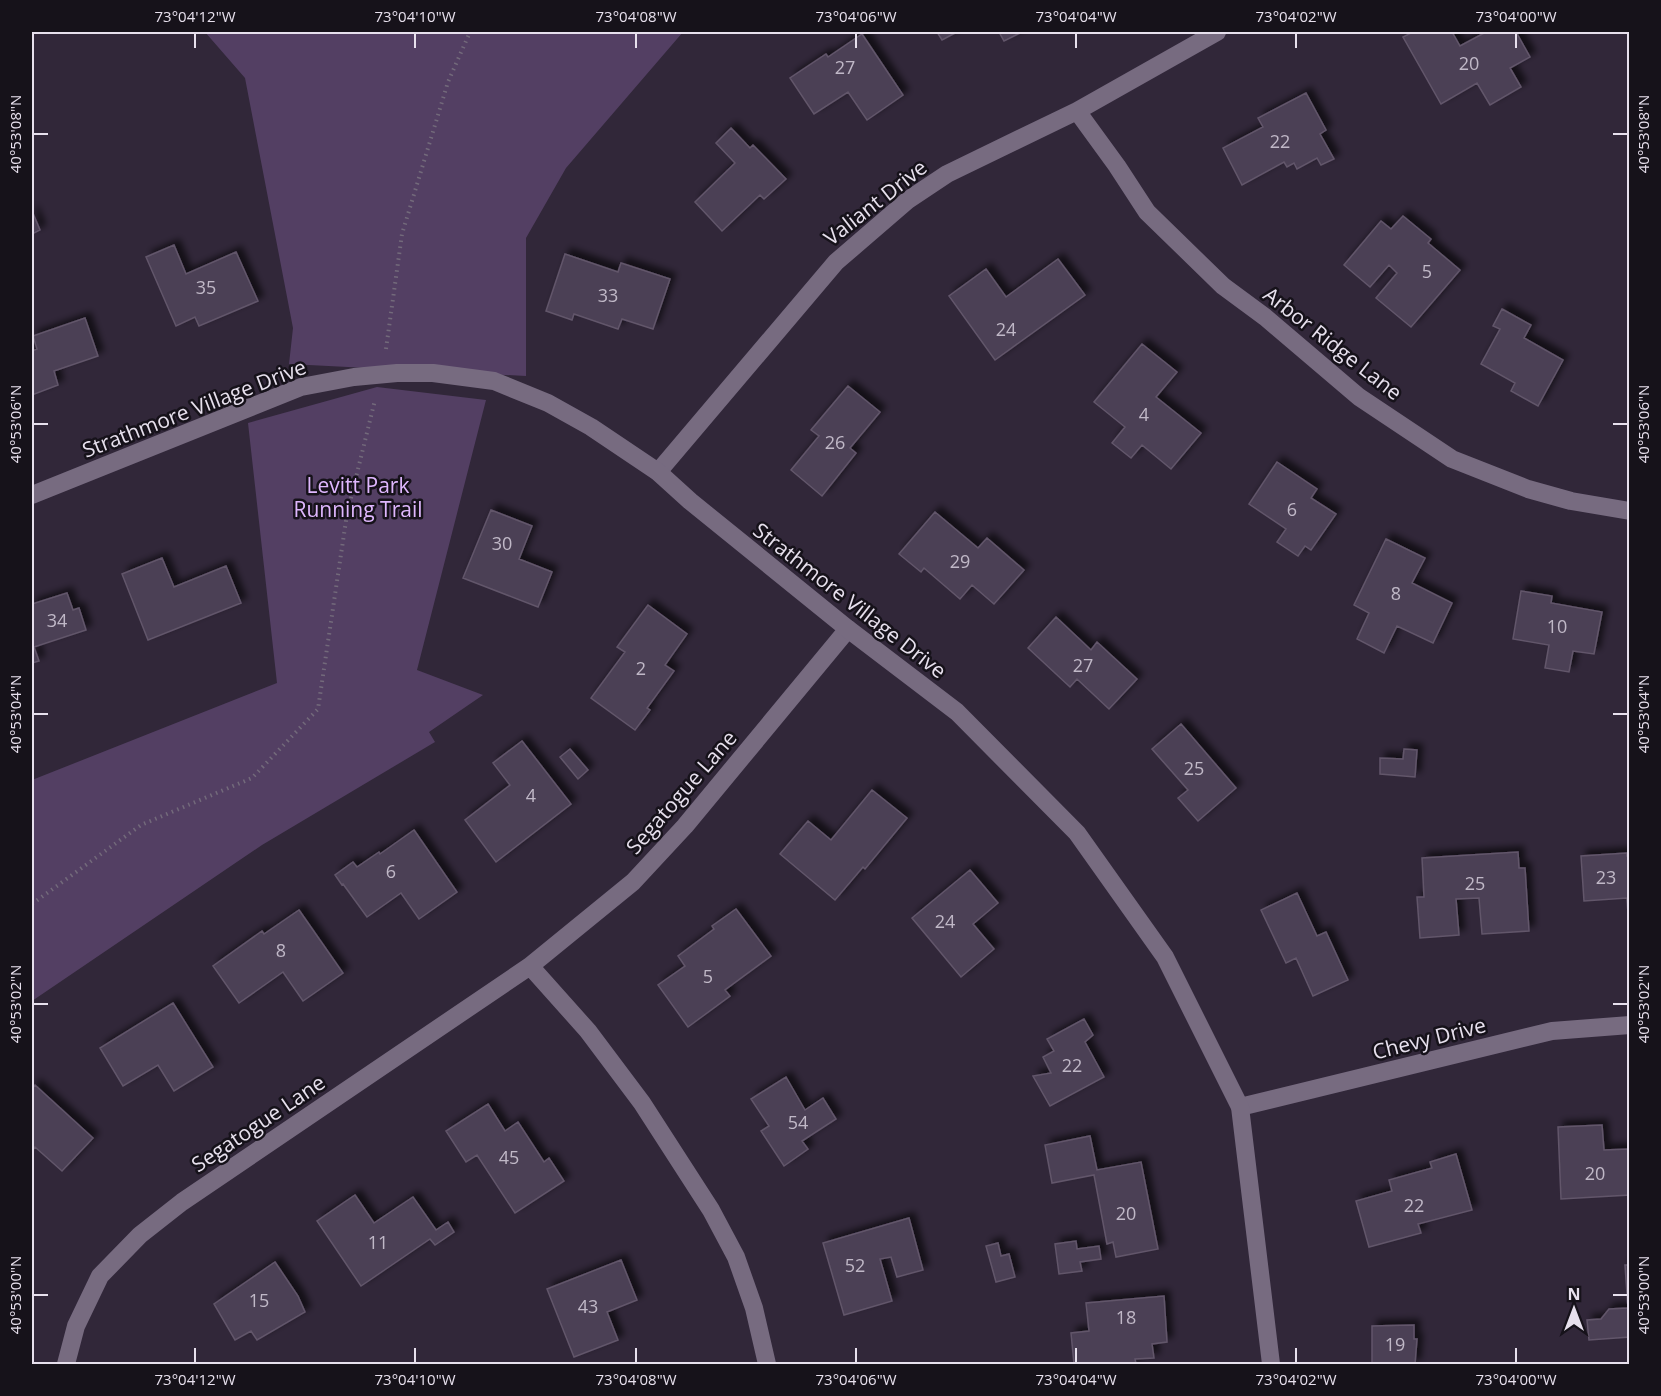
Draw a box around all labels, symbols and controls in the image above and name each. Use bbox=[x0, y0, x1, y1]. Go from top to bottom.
text: 73°04'12"W bbox=[155, 6, 236, 26]
text: 73°04'10"W bbox=[375, 6, 456, 26]
text: 73°04'08"W bbox=[596, 6, 677, 26]
text: 73°04'06"W bbox=[816, 6, 897, 26]
text: 73°04'04"W bbox=[1036, 6, 1117, 26]
text: 73°04'02"W bbox=[1256, 6, 1337, 26]
text: 73°04'00"W bbox=[1476, 6, 1557, 26]
house number: 20 bbox=[1459, 51, 1479, 75]
house number: 27 bbox=[835, 55, 855, 79]
text: 40°53'08"N bbox=[5, 95, 25, 173]
text: 40°53'08"N bbox=[1633, 95, 1653, 173]
house number: 22 bbox=[1270, 129, 1290, 153]
street label: Valiant Drive bbox=[818, 153, 932, 251]
house number: 5 bbox=[1422, 259, 1432, 283]
house number: 35 bbox=[196, 275, 216, 299]
street label: Arbor Ridge Lane bbox=[1258, 280, 1408, 406]
house number: 33 bbox=[598, 283, 618, 307]
house number: 24 bbox=[996, 317, 1016, 341]
street label: Strathmore Village Drive bbox=[78, 352, 310, 464]
text: 40°53'06"N bbox=[5, 385, 25, 463]
text: 40°53'06"N bbox=[1633, 385, 1653, 463]
house number: 4 bbox=[1139, 402, 1149, 426]
house number: 26 bbox=[825, 430, 845, 454]
park label: Levitt Park Running Trail bbox=[293, 471, 423, 523]
house number: 6 bbox=[1287, 497, 1297, 521]
street label: Strathmore Village Drive bbox=[748, 516, 952, 684]
house number: 30 bbox=[492, 531, 512, 555]
house number: 29 bbox=[950, 549, 970, 573]
house number: 8 bbox=[1391, 581, 1401, 605]
house number: 34 bbox=[47, 608, 67, 632]
house number: 10 bbox=[1547, 614, 1567, 638]
house number: 27 bbox=[1073, 653, 1093, 677]
house number: 2 bbox=[636, 656, 646, 680]
text: 40°53'04"N bbox=[5, 675, 25, 753]
text: 40°53'04"N bbox=[1633, 675, 1653, 753]
street label: Segatogue Lane bbox=[619, 724, 743, 860]
house number: 25 bbox=[1184, 756, 1204, 780]
house number: 4 bbox=[526, 783, 536, 807]
house number: 6 bbox=[386, 859, 396, 883]
house number: 23 bbox=[1596, 865, 1616, 889]
house number: 25 bbox=[1465, 871, 1485, 895]
house number: 24 bbox=[935, 909, 955, 933]
house number: 8 bbox=[276, 938, 286, 962]
house number: 5 bbox=[703, 964, 713, 988]
text: 40°53'02"N bbox=[5, 965, 25, 1043]
text: 40°53'02"N bbox=[1633, 965, 1653, 1043]
street label: Chevy Drive bbox=[1369, 1010, 1489, 1066]
house number: 22 bbox=[1062, 1053, 1082, 1077]
street label: Segatogue Lane bbox=[186, 1068, 330, 1178]
house number: 54 bbox=[788, 1110, 808, 1134]
house number: 45 bbox=[499, 1145, 519, 1169]
house number: 20 bbox=[1585, 1161, 1605, 1185]
house number: 22 bbox=[1404, 1193, 1424, 1217]
house number: 20 bbox=[1116, 1201, 1136, 1225]
house number: 11 bbox=[368, 1230, 388, 1254]
house number: 52 bbox=[845, 1253, 865, 1277]
text: 40°53'00"N bbox=[5, 1256, 25, 1334]
text: 40°53'00"N bbox=[1633, 1256, 1653, 1334]
north arrow bbox=[1544, 1279, 1604, 1339]
text: N bbox=[1567, 1283, 1581, 1305]
house number: 15 bbox=[249, 1288, 269, 1312]
house number: 43 bbox=[578, 1294, 598, 1318]
house number: 18 bbox=[1116, 1305, 1136, 1329]
house number: 19 bbox=[1385, 1332, 1405, 1356]
text: 73°04'12"W bbox=[155, 1369, 236, 1389]
text: 73°04'10"W bbox=[375, 1369, 456, 1389]
text: 73°04'08"W bbox=[596, 1369, 677, 1389]
text: 73°04'06"W bbox=[816, 1369, 897, 1389]
text: 73°04'04"W bbox=[1036, 1369, 1117, 1389]
text: 73°04'02"W bbox=[1256, 1369, 1337, 1389]
text: 73°04'00"W bbox=[1476, 1369, 1557, 1389]

